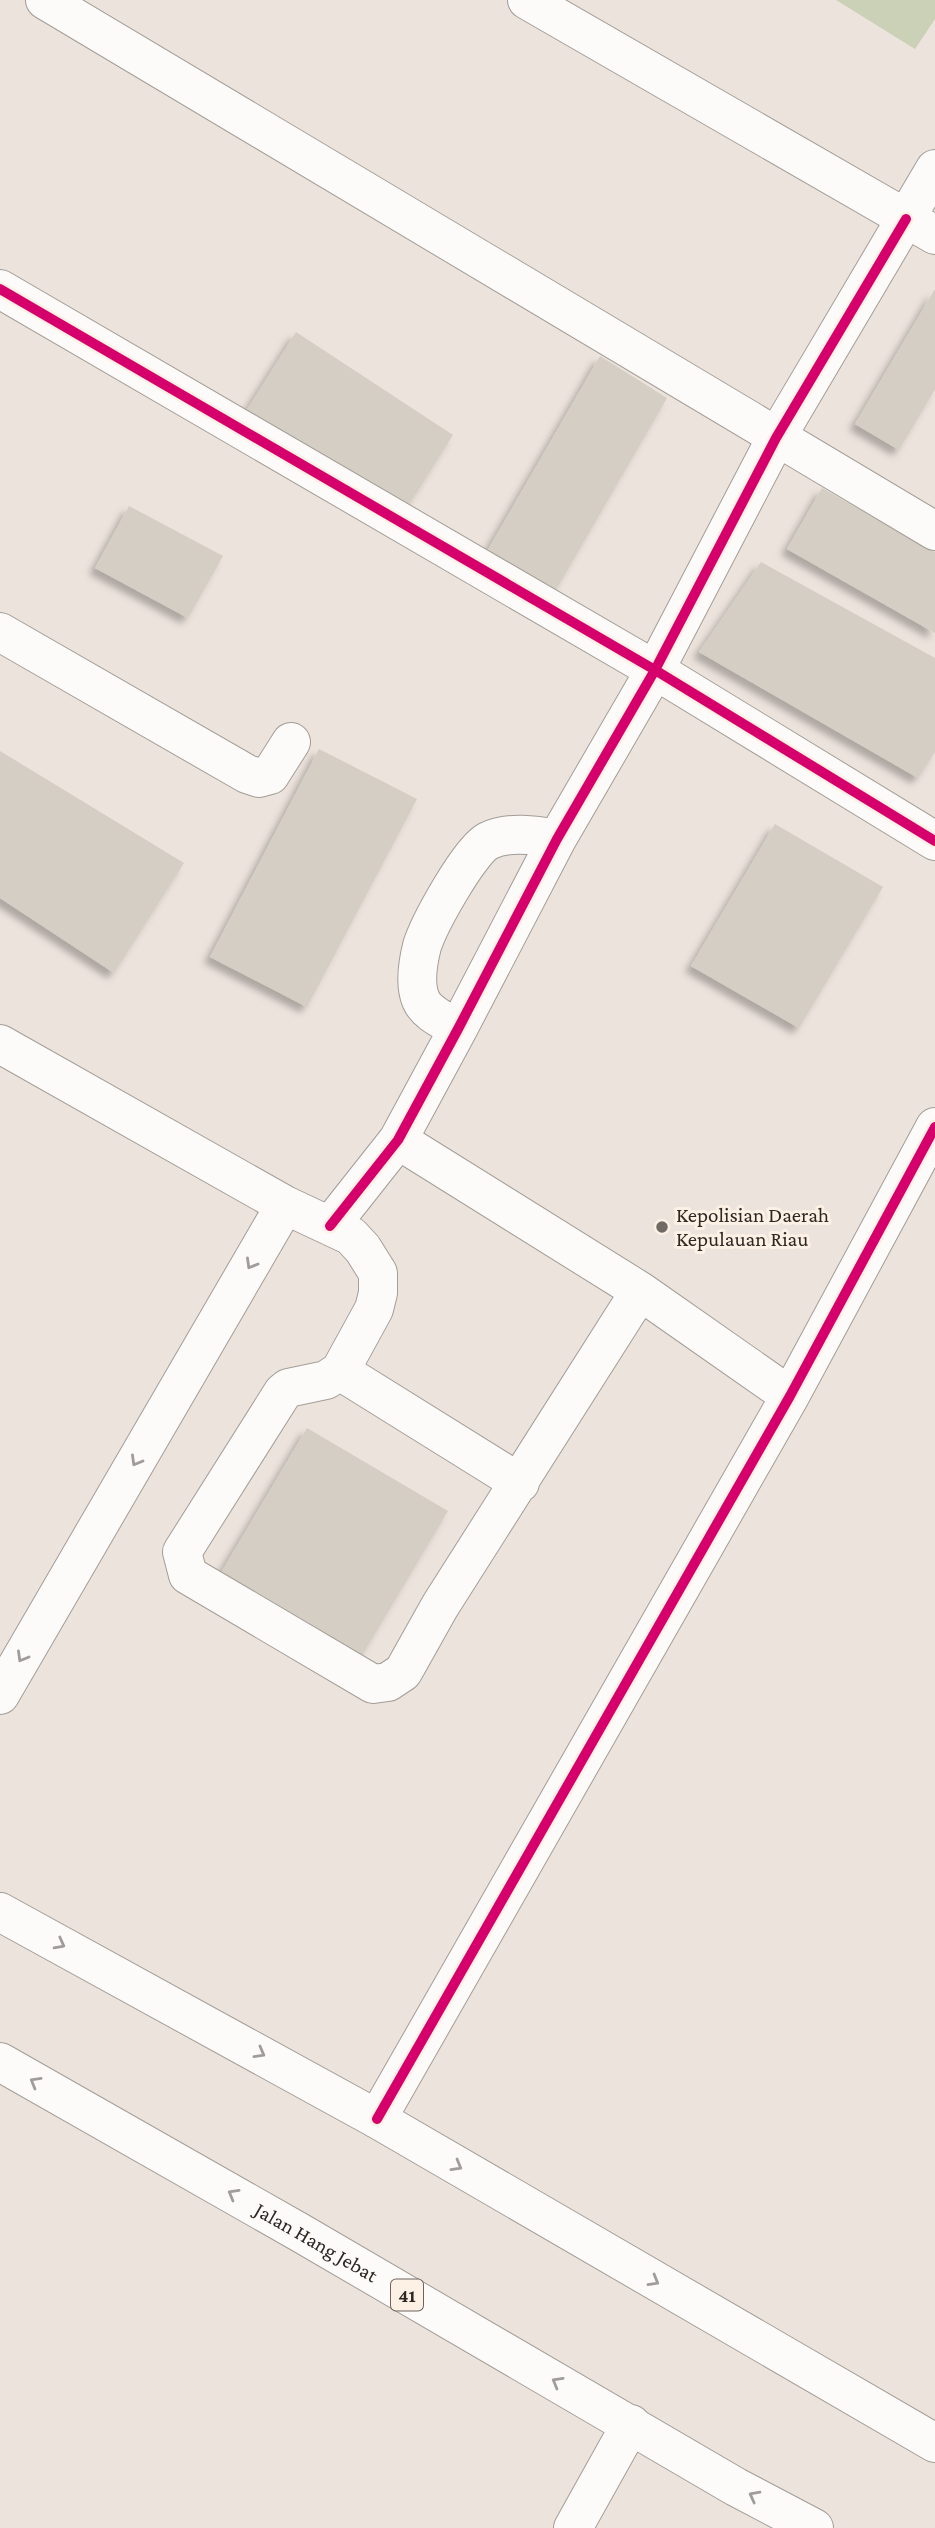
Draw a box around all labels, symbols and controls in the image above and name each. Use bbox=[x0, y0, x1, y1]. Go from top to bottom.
place label: Kepolisian Daerah Kepulauan Riau bbox=[676, 1203, 829, 1251]
marker: Kepolisian Daerah Kepulauan Riau bbox=[654, 1219, 670, 1235]
one-way arrow bbox=[246, 1257, 259, 1269]
one-way arrow bbox=[131, 1453, 144, 1466]
one-way arrow bbox=[17, 1650, 30, 1663]
one-way arrow bbox=[53, 1935, 65, 1949]
one-way arrow bbox=[252, 2045, 265, 2058]
one-way arrow bbox=[30, 2077, 43, 2090]
one-way arrow bbox=[450, 2157, 463, 2170]
one-way arrow bbox=[227, 2189, 240, 2202]
street label: Jalan Hang Jebat bbox=[249, 2196, 383, 2288]
one-way arrow bbox=[646, 2272, 659, 2285]
road number: 41 bbox=[391, 2280, 423, 2310]
one-way arrow bbox=[552, 2377, 565, 2390]
one-way arrow bbox=[748, 2491, 761, 2505]

